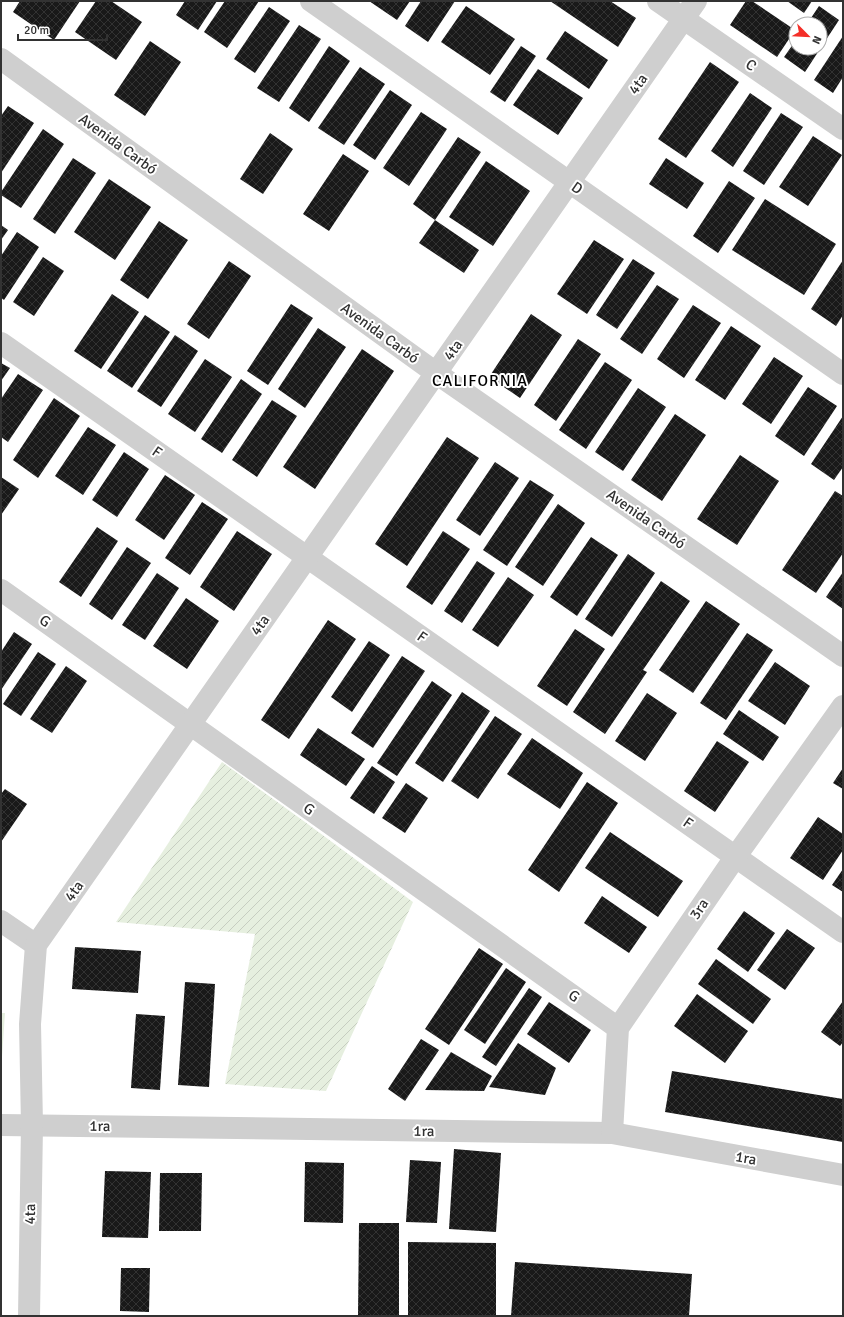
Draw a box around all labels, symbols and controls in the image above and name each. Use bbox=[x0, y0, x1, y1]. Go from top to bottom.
scale bar bbox=[18, 16, 107, 42]
north arrow bbox=[788, 16, 828, 56]
text: 20 m bbox=[24, 23, 49, 38]
text: N bbox=[809, 34, 824, 46]
street label: C bbox=[742, 55, 760, 75]
street label: 4ta bbox=[625, 70, 651, 98]
street label: Avenida Carbó bbox=[76, 110, 161, 178]
street label: D bbox=[568, 178, 586, 198]
street label: Avenida Carbó bbox=[338, 299, 423, 367]
street label: 4ta bbox=[440, 336, 466, 364]
district label: CALIFORNIA bbox=[432, 371, 528, 391]
street label: F bbox=[149, 442, 166, 462]
street label: Avenida Carbó bbox=[603, 485, 689, 553]
street label: G bbox=[36, 611, 54, 631]
street label: 4ta bbox=[247, 611, 273, 639]
street label: F bbox=[414, 627, 431, 647]
street label: G bbox=[300, 799, 318, 819]
street label: F bbox=[680, 813, 697, 833]
street label: 4ta bbox=[61, 877, 87, 905]
street label: 3ra bbox=[686, 895, 712, 923]
street label: G bbox=[565, 986, 583, 1006]
street label: 1ra bbox=[89, 1117, 111, 1135]
street label: 1ra bbox=[413, 1122, 435, 1140]
street label: 1ra bbox=[734, 1147, 758, 1169]
street label: 4ta bbox=[21, 1203, 39, 1225]

